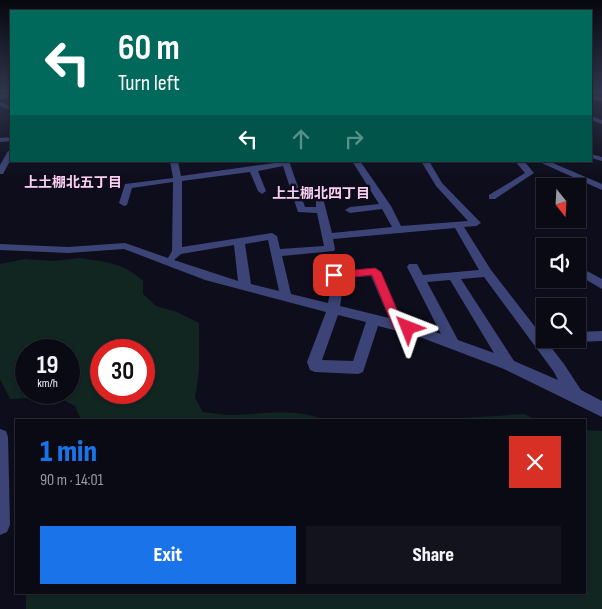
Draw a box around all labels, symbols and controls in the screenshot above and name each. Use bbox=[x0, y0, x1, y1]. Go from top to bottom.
text: 60 m bbox=[118, 27, 180, 70]
icon: left bbox=[35, 30, 100, 95]
text: Turn left bbox=[118, 70, 180, 97]
icon: left bbox=[234, 125, 262, 153]
icon: ahead bbox=[287, 125, 315, 153]
icon: right bbox=[340, 125, 368, 153]
district label: 上土棚北五丁目 bbox=[24, 174, 122, 191]
north arrow bbox=[536, 178, 586, 228]
map controls bbox=[536, 178, 586, 348]
district label: 上土棚北四丁目 bbox=[272, 185, 370, 202]
button: sound bbox=[536, 238, 586, 288]
pin bbox=[313, 254, 355, 296]
icon: arrive bbox=[320, 261, 348, 289]
button: search bbox=[536, 298, 586, 348]
position arrow bbox=[381, 301, 433, 353]
speed limit sign: 30 bbox=[90, 339, 155, 404]
text: 19 bbox=[37, 350, 58, 381]
text: km/h bbox=[37, 376, 58, 391]
text: 1 min bbox=[40, 434, 97, 470]
button: close bbox=[509, 436, 561, 488]
text: 90 m · 14:01 bbox=[40, 471, 103, 490]
button: Exit bbox=[40, 526, 296, 584]
button: Share bbox=[306, 526, 561, 584]

